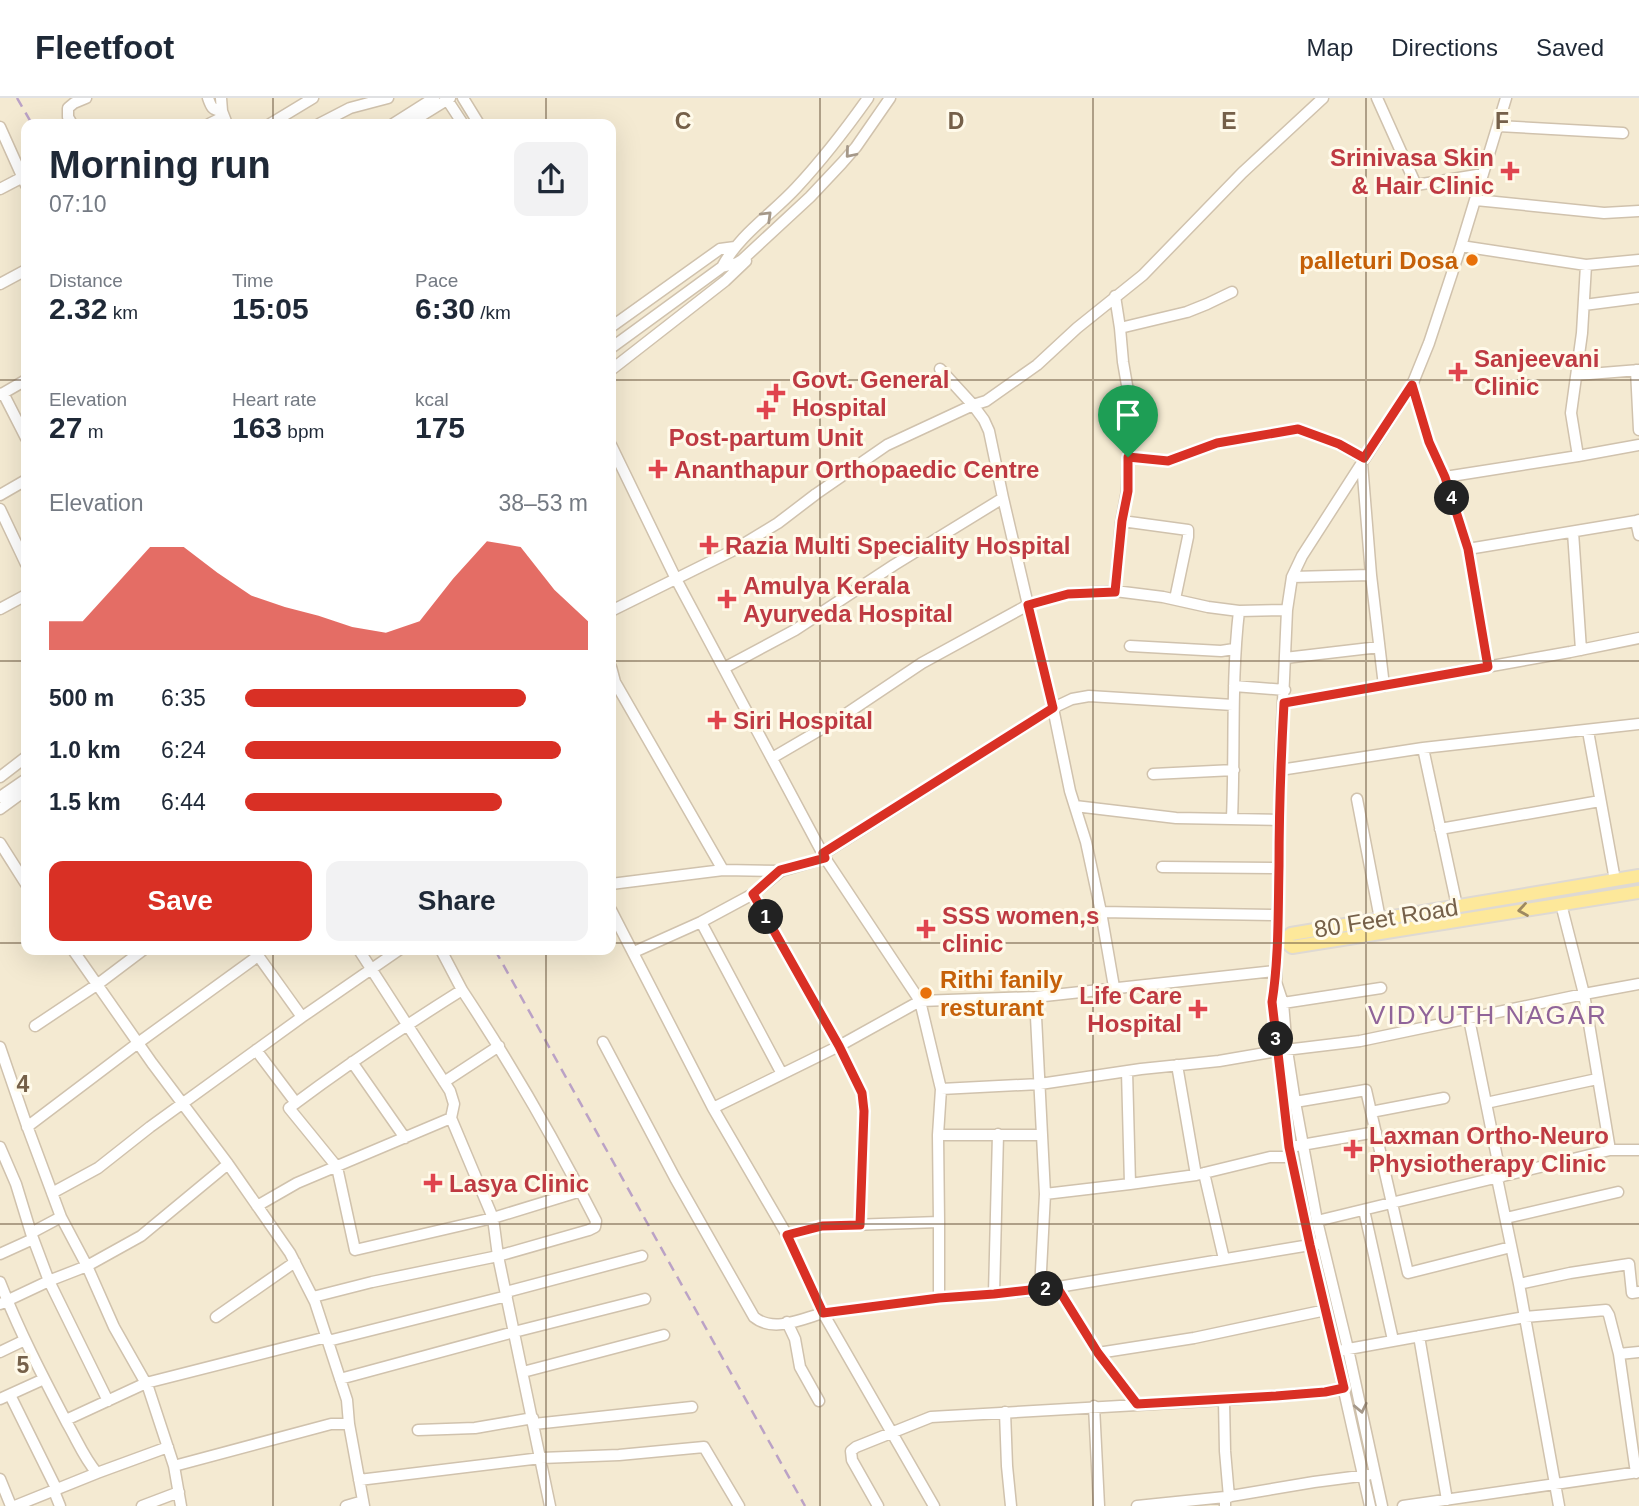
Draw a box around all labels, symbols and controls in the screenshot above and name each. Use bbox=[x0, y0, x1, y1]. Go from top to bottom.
text: Fleetfoot bbox=[35, 29, 174, 66]
text: Map bbox=[1307, 34, 1353, 61]
text: Directions bbox=[1391, 34, 1498, 61]
text: Saved bbox=[1536, 34, 1604, 61]
text: C bbox=[675, 108, 691, 134]
text: D bbox=[948, 108, 964, 134]
text: E bbox=[1221, 108, 1237, 134]
text: F bbox=[1495, 108, 1509, 134]
button: share bbox=[514, 142, 588, 216]
text: Morning run bbox=[49, 144, 271, 186]
place label: Srinivasa Skin & Hair Clinic bbox=[1330, 144, 1494, 199]
one-way arrow bbox=[846, 145, 858, 158]
marker: Srinivasa Skin & Hair Clinic bbox=[1500, 161, 1520, 181]
text: 07:10 bbox=[49, 191, 107, 217]
one-way arrow bbox=[759, 212, 772, 225]
place label: palleturi Dosa bbox=[1299, 247, 1459, 274]
marker: palleturi Dosa bbox=[1464, 252, 1480, 268]
text: Distance bbox=[49, 270, 123, 291]
text: Time bbox=[232, 270, 274, 291]
text: Pace bbox=[415, 270, 458, 291]
text: 2.32 bbox=[49, 292, 107, 325]
text: 15:05 bbox=[232, 292, 309, 325]
text: 6:30 bbox=[415, 292, 475, 325]
text: km bbox=[107, 302, 138, 323]
text: /km bbox=[475, 302, 511, 323]
place label: Sanjeevani Clinic bbox=[1474, 345, 1599, 400]
marker: Sanjeevani Clinic bbox=[1448, 362, 1468, 382]
place label: Govt. General Hospital bbox=[792, 366, 949, 421]
marker: Govt. General Hospital bbox=[766, 383, 786, 403]
pin bbox=[1098, 385, 1158, 457]
text: Elevation bbox=[49, 389, 127, 410]
text: Heart rate bbox=[232, 389, 316, 410]
text: kcal bbox=[415, 389, 449, 410]
icon: arrive bbox=[1109, 396, 1147, 434]
marker: Post-partum Unit bbox=[756, 400, 776, 420]
text: 27 bbox=[49, 411, 82, 444]
text: 163 bbox=[232, 411, 282, 444]
text: 175 bbox=[415, 411, 465, 444]
text: m bbox=[82, 421, 103, 442]
text: bpm bbox=[282, 421, 324, 442]
place label: Post-partum Unit bbox=[669, 424, 863, 451]
place label: Ananthapur Orthopaedic Centre bbox=[674, 456, 1039, 483]
marker: Ananthapur Orthopaedic Centre bbox=[648, 459, 668, 479]
pin: 4 bbox=[1434, 480, 1470, 516]
text: 4 bbox=[1446, 487, 1457, 508]
text: Elevation bbox=[49, 490, 144, 516]
text: 38–53 m bbox=[498, 490, 588, 516]
place label: Razia Multi Speciality Hospital bbox=[725, 532, 1070, 559]
marker: Razia Multi Speciality Hospital bbox=[699, 535, 719, 555]
place label: Amulya Kerala Ayurveda Hospital bbox=[743, 572, 953, 627]
marker: Amulya Kerala Ayurveda Hospital bbox=[717, 589, 737, 609]
text: 500 m bbox=[49, 685, 114, 711]
text: 6:35 bbox=[161, 685, 206, 711]
place label: Siri Hospital bbox=[733, 707, 873, 734]
marker: Siri Hospital bbox=[707, 710, 727, 730]
text: 1.0 km bbox=[49, 737, 121, 763]
text: 6:24 bbox=[161, 737, 206, 763]
text: 1.5 km bbox=[49, 789, 121, 815]
text: 6:44 bbox=[161, 789, 206, 815]
button: Save bbox=[49, 861, 312, 941]
button: Share bbox=[326, 861, 588, 941]
street label: 80 Feet Road bbox=[1312, 893, 1460, 943]
pin: 1 bbox=[748, 900, 784, 934]
place label: SSS women,s clinic bbox=[942, 902, 1099, 957]
one-way arrow bbox=[1517, 902, 1529, 917]
text: 1 bbox=[760, 906, 771, 927]
marker: SSS women,s clinic bbox=[916, 919, 936, 939]
place label: Rithi fanily resturant bbox=[940, 966, 1063, 1021]
place label: Life Care Hospital bbox=[1079, 982, 1182, 1037]
marker: Rithi fanily resturant bbox=[918, 985, 934, 1001]
marker: Life Care Hospital bbox=[1188, 999, 1208, 1019]
district label: VIDYUTH NAGAR bbox=[1368, 1000, 1608, 1030]
pin: 3 bbox=[1258, 1021, 1294, 1056]
text: 3 bbox=[1270, 1028, 1281, 1049]
text: 4 bbox=[17, 1071, 30, 1097]
place label: Laxman Ortho-Neuro Physiotherapy Clinic bbox=[1369, 1122, 1609, 1177]
marker: Laxman Ortho-Neuro Physiotherapy Clinic bbox=[1343, 1139, 1363, 1159]
place label: Lasya Clinic bbox=[449, 1170, 589, 1197]
marker: Lasya Clinic bbox=[423, 1173, 443, 1193]
pin: 2 bbox=[1028, 1272, 1064, 1306]
text: 2 bbox=[1040, 1278, 1051, 1299]
text: 5 bbox=[17, 1352, 30, 1378]
one-way arrow bbox=[1352, 1402, 1367, 1414]

